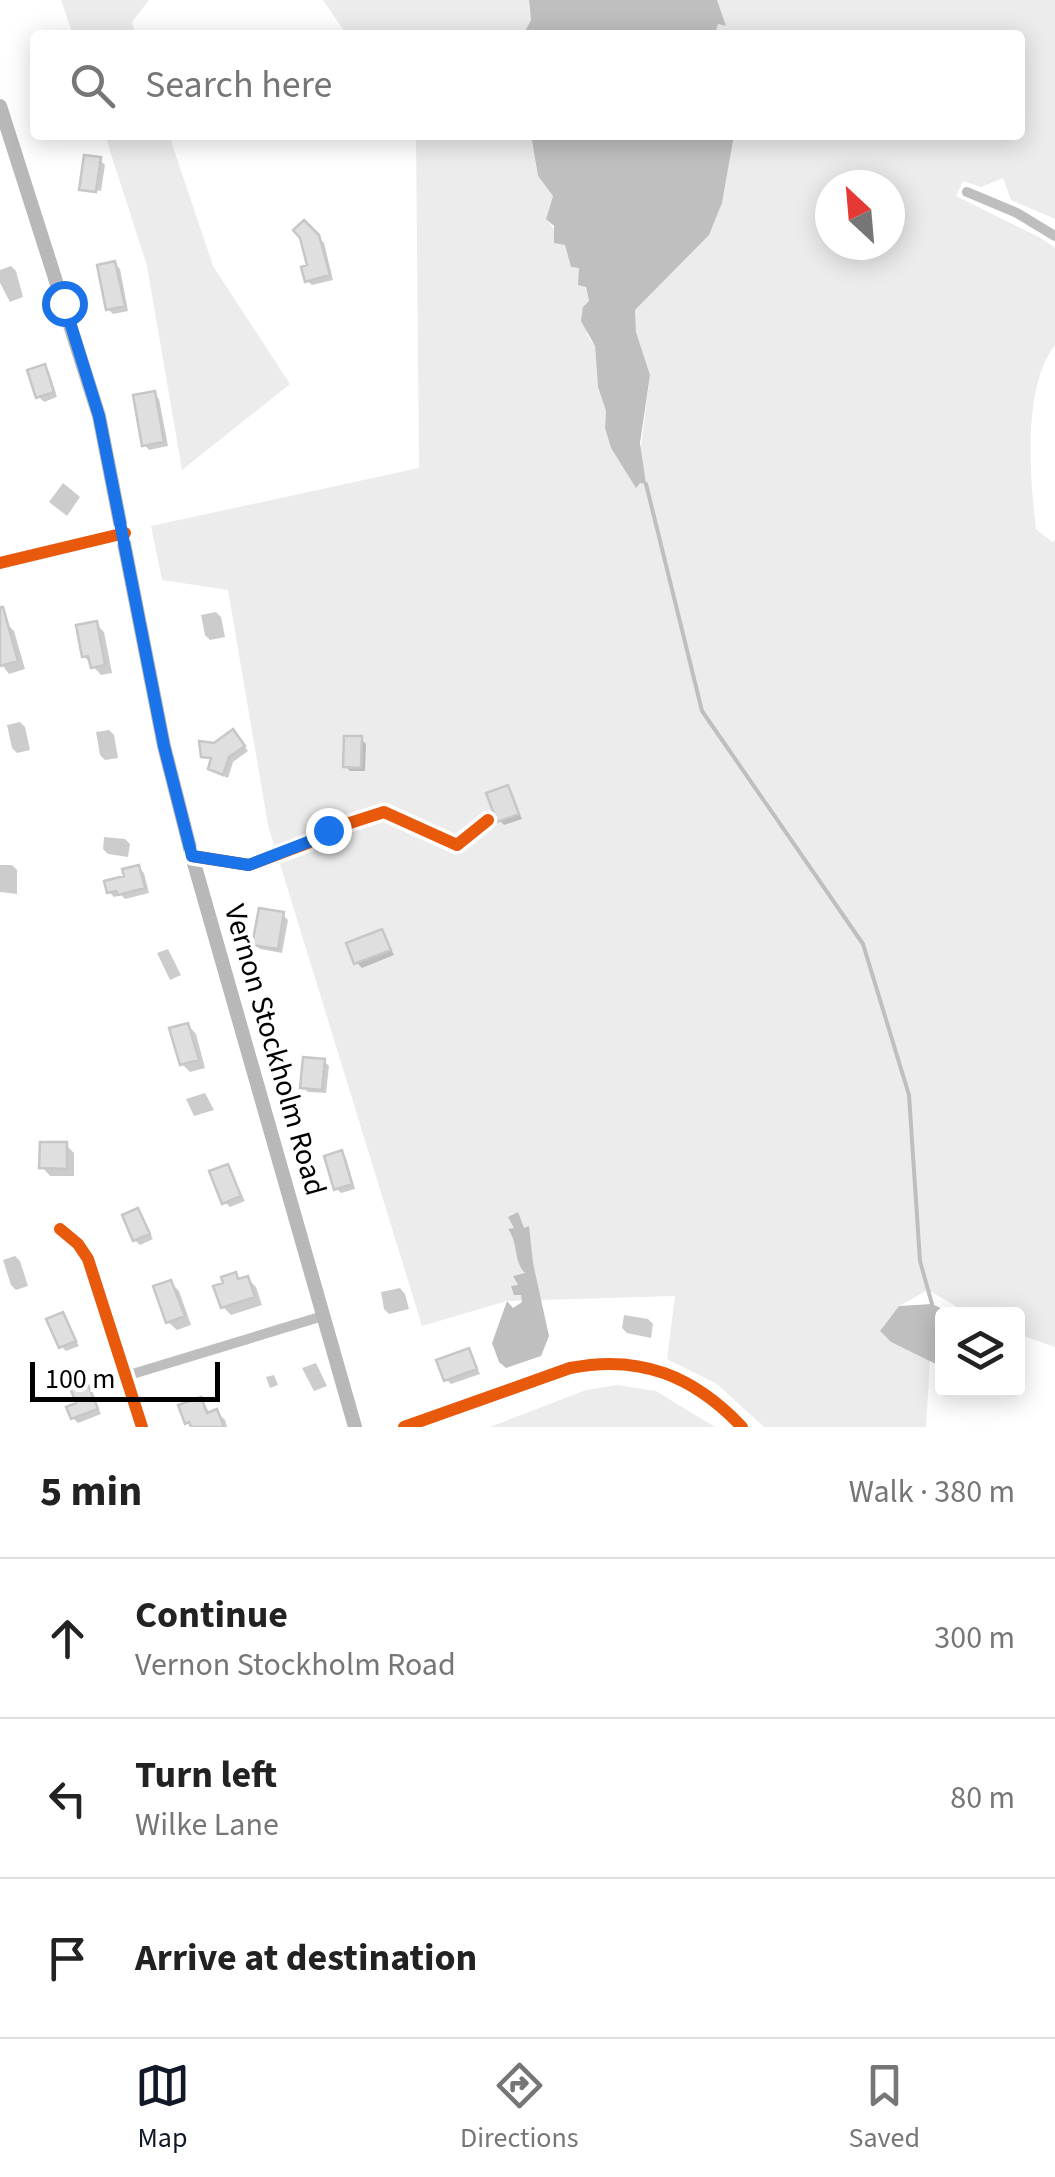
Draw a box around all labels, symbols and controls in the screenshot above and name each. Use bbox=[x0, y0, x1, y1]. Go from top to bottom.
search box bbox=[30, 30, 1025, 140]
icon: search bbox=[65, 58, 120, 113]
text: Search here bbox=[145, 58, 332, 112]
north arrow bbox=[815, 170, 905, 260]
route start bbox=[42, 281, 88, 327]
route end bbox=[306, 808, 352, 854]
street label: Vernon Stockholm Road bbox=[213, 900, 337, 1200]
map controls bbox=[935, 1307, 1025, 1397]
button: layers bbox=[935, 1307, 1025, 1397]
scale bar bbox=[30, 1357, 220, 1402]
text: 100 m bbox=[45, 1359, 116, 1399]
text: 5 min bbox=[40, 1462, 142, 1522]
text: Walk · 380 m bbox=[849, 1469, 1015, 1515]
text: Continue bbox=[135, 1588, 288, 1642]
icon: ahead bbox=[40, 1611, 95, 1666]
text: 300 m bbox=[934, 1615, 1015, 1661]
text: Vernon Stockholm Road bbox=[135, 1642, 456, 1688]
text: Turn left bbox=[135, 1748, 277, 1802]
icon: left bbox=[40, 1771, 95, 1826]
text: 80 m bbox=[950, 1775, 1015, 1821]
text: Wilke Lane bbox=[135, 1802, 279, 1848]
icon: arrive bbox=[40, 1931, 95, 1986]
text: Arrive at destination bbox=[135, 1931, 477, 1985]
tab: Map bbox=[135, 2058, 190, 2158]
tab: Directions bbox=[460, 2058, 579, 2158]
tab: Saved bbox=[849, 2058, 920, 2158]

